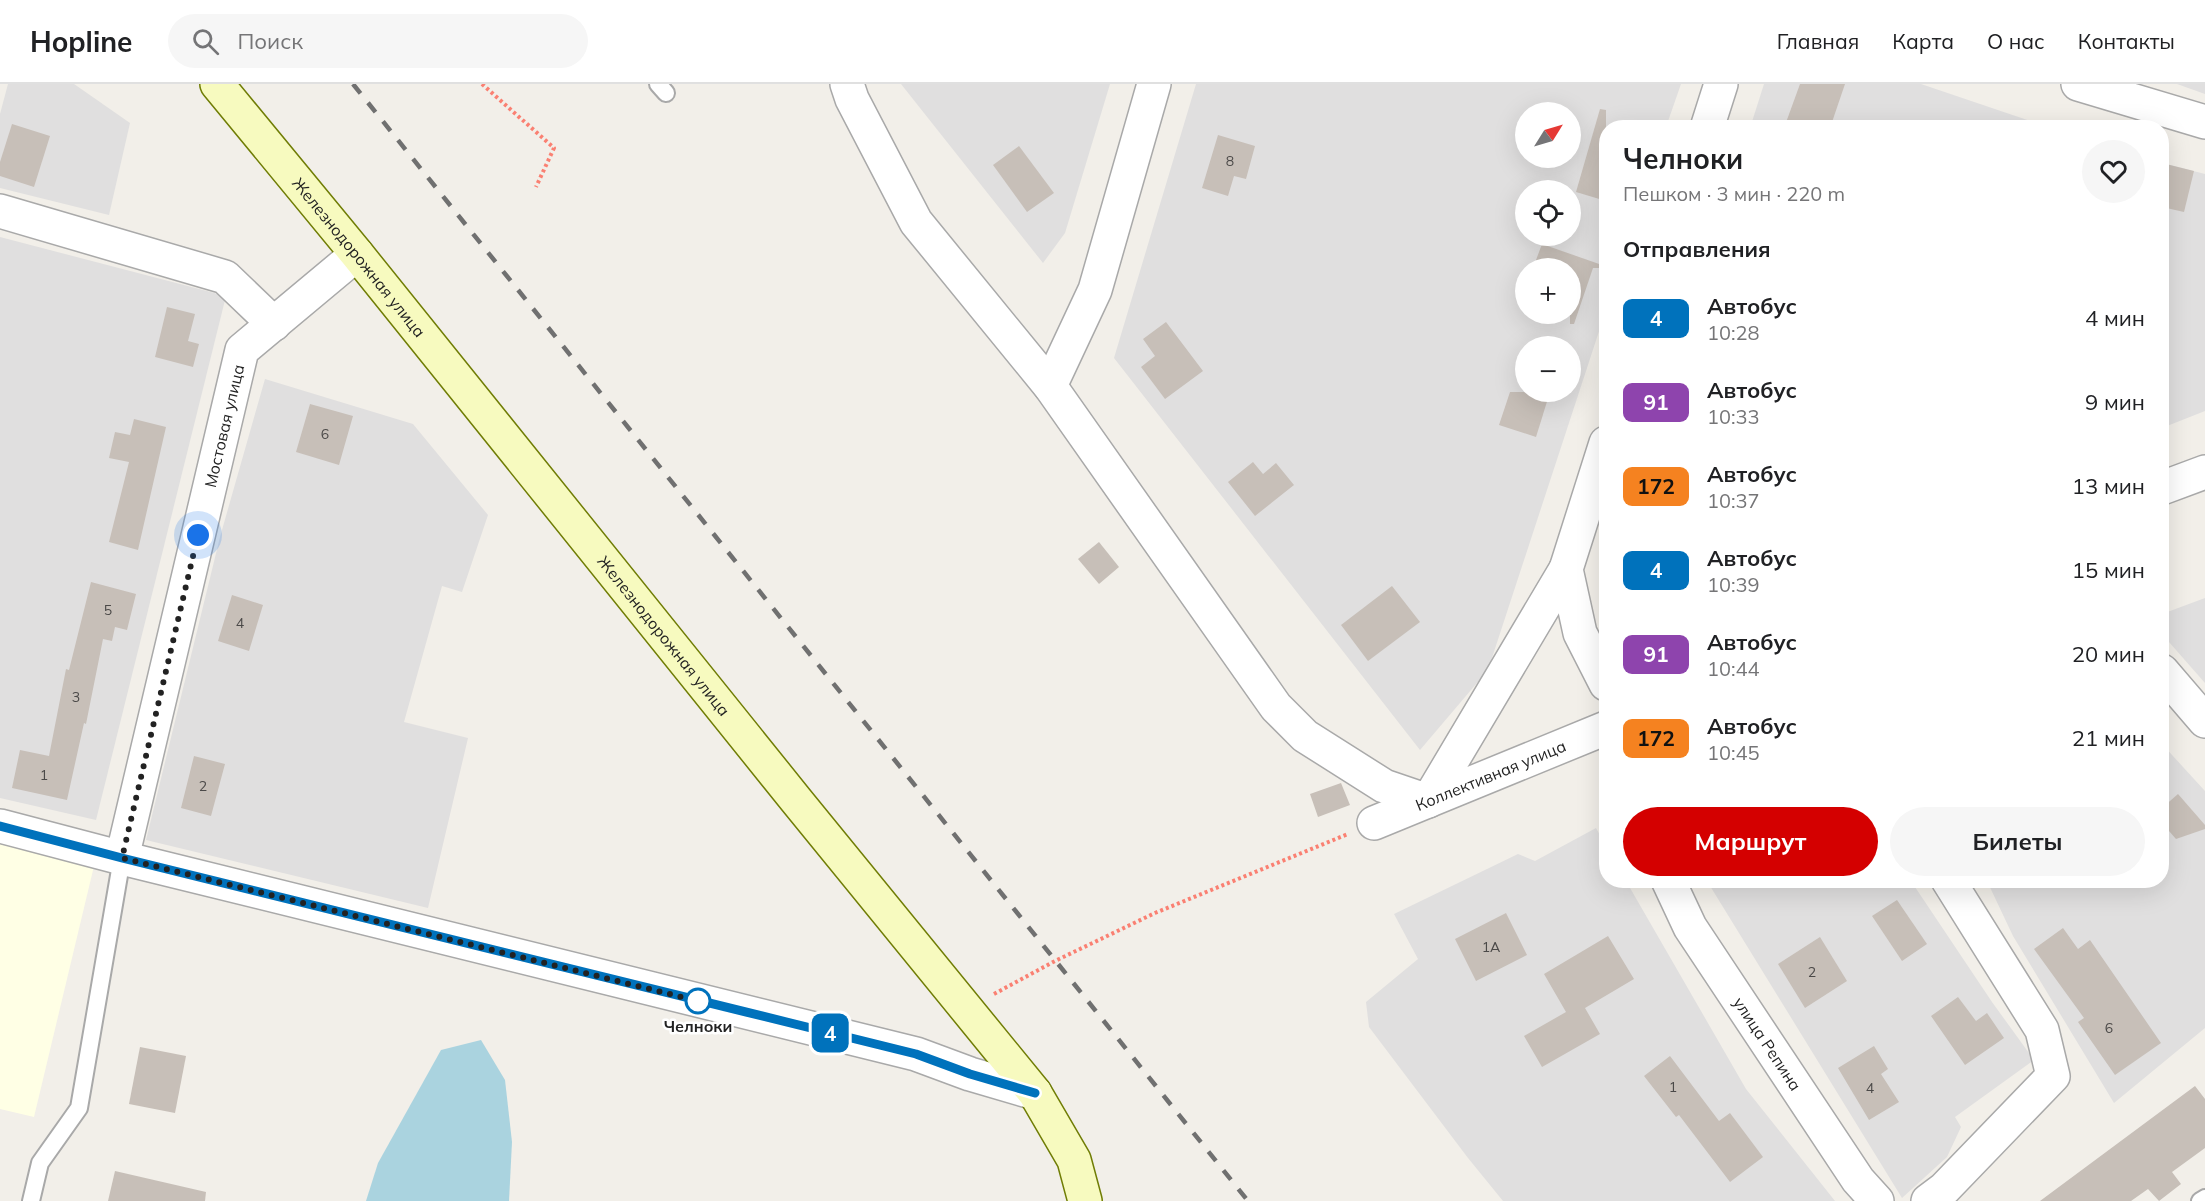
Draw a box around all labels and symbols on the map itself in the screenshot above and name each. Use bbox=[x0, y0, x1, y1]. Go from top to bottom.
north arrow bbox=[1515, 102, 1581, 168]
house number: 8 bbox=[1226, 152, 1234, 170]
street label: Железнодорожная улица bbox=[288, 173, 430, 341]
street label: Мостовая улица bbox=[200, 362, 248, 490]
house number: 6 bbox=[321, 425, 329, 443]
your location bbox=[183, 520, 213, 550]
street label: Железнодорожная улица bbox=[593, 551, 734, 720]
house number: 5 bbox=[104, 601, 112, 619]
house number: 4 bbox=[236, 614, 245, 632]
house number: 3 bbox=[72, 688, 80, 706]
street label: Коллективная улица bbox=[1412, 736, 1569, 815]
house number: 1 bbox=[40, 766, 48, 784]
house number: 2 bbox=[199, 777, 207, 795]
house number: 1А bbox=[1482, 938, 1501, 956]
house number: 2 bbox=[1808, 963, 1816, 981]
marker: Челноки bbox=[685, 988, 711, 1014]
street label: улица Репина bbox=[1729, 993, 1806, 1094]
line badge: 4 bbox=[810, 1014, 850, 1052]
place label: Челноки bbox=[664, 1016, 732, 1036]
house number: 6 bbox=[2105, 1019, 2113, 1037]
house number: 1 bbox=[1669, 1078, 1677, 1096]
house number: 4 bbox=[1866, 1079, 1875, 1097]

